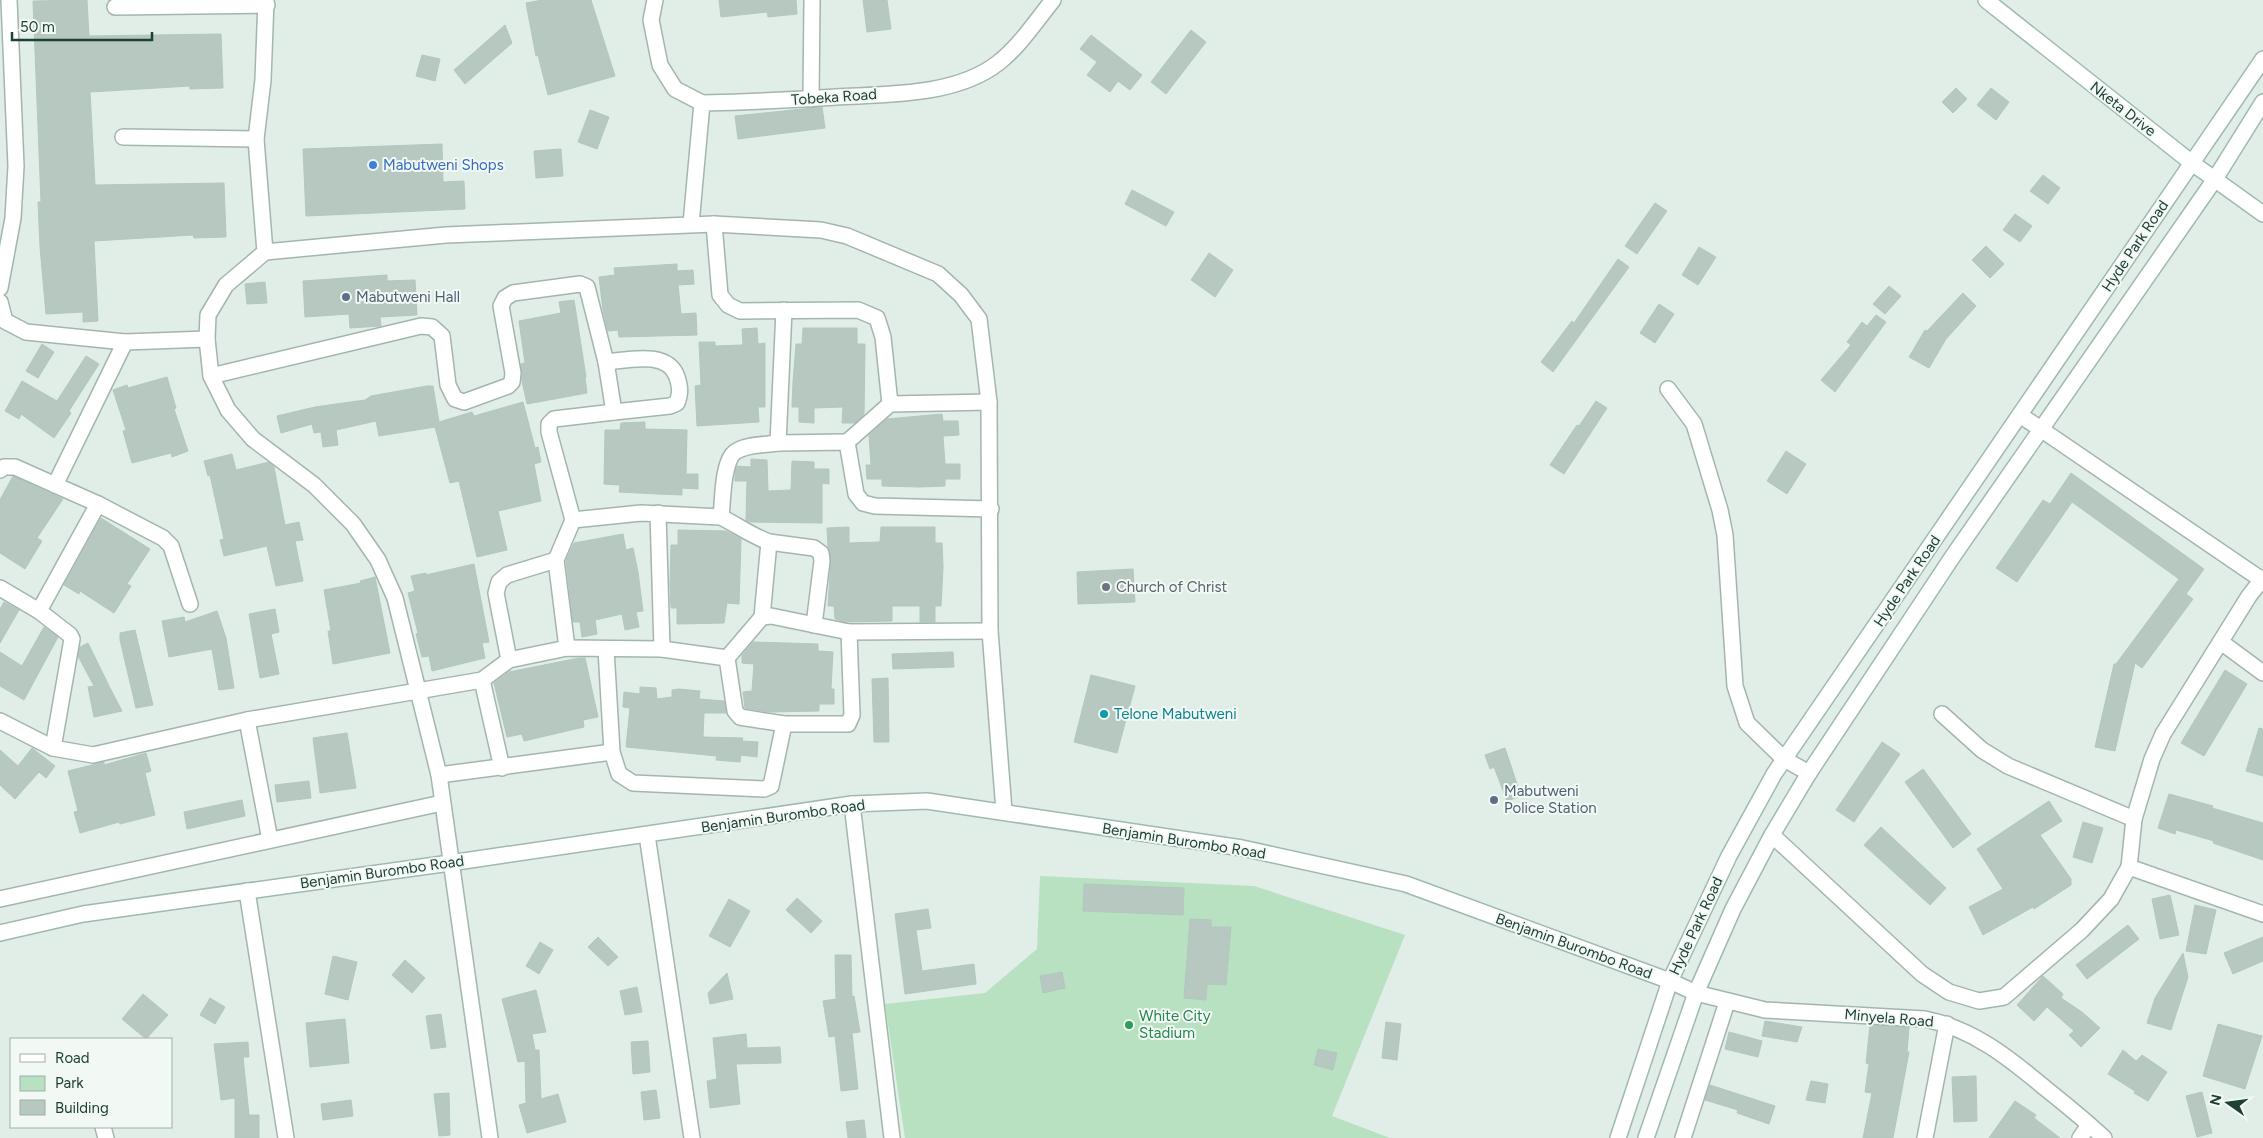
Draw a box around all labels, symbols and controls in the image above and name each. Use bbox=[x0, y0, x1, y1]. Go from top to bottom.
scale bar bbox=[12, 10, 152, 42]
text: 50 m bbox=[20, 18, 55, 36]
street label: Nketa Drive bbox=[2086, 78, 2160, 140]
street label: Tobeka Road bbox=[790, 85, 878, 109]
place label: Mabutweni Shops bbox=[383, 156, 504, 174]
marker: Mabutweni Shops bbox=[367, 159, 379, 171]
street label: Hyde Park Road bbox=[2098, 197, 2172, 295]
place label: Mabutweni Hall bbox=[356, 288, 460, 306]
marker: Mabutweni Hall bbox=[340, 291, 352, 303]
street label: Hyde Park Road bbox=[1870, 532, 1944, 630]
place label: Church of Christ bbox=[1116, 578, 1227, 596]
marker: Church of Christ bbox=[1100, 581, 1112, 593]
place label: Telone Mabutweni bbox=[1114, 705, 1237, 723]
marker: Telone Mabutweni bbox=[1098, 708, 1110, 720]
place label: Mabutweni Police Station bbox=[1504, 782, 1597, 817]
marker: Mabutweni Police Station bbox=[1488, 794, 1500, 806]
street label: Benjamin Burombo Road bbox=[700, 796, 866, 836]
street label: Benjamin Burombo Road bbox=[1101, 819, 1267, 863]
street label: Benjamin Burombo Road bbox=[299, 852, 465, 892]
street label: Hyde Park Road bbox=[1665, 874, 1727, 978]
street label: Benjamin Burombo Road bbox=[1493, 909, 1655, 983]
street label: Minyela Road bbox=[1844, 1005, 1934, 1031]
place label: White City Stadium bbox=[1139, 1007, 1211, 1042]
marker: White City Stadium bbox=[1123, 1019, 1135, 1031]
legend bbox=[10, 1038, 172, 1128]
text: Road bbox=[55, 1049, 90, 1067]
text: Park bbox=[55, 1074, 84, 1092]
north arrow bbox=[2203, 1078, 2253, 1128]
text: N bbox=[2206, 1093, 2225, 1107]
text: Building bbox=[55, 1099, 109, 1117]

